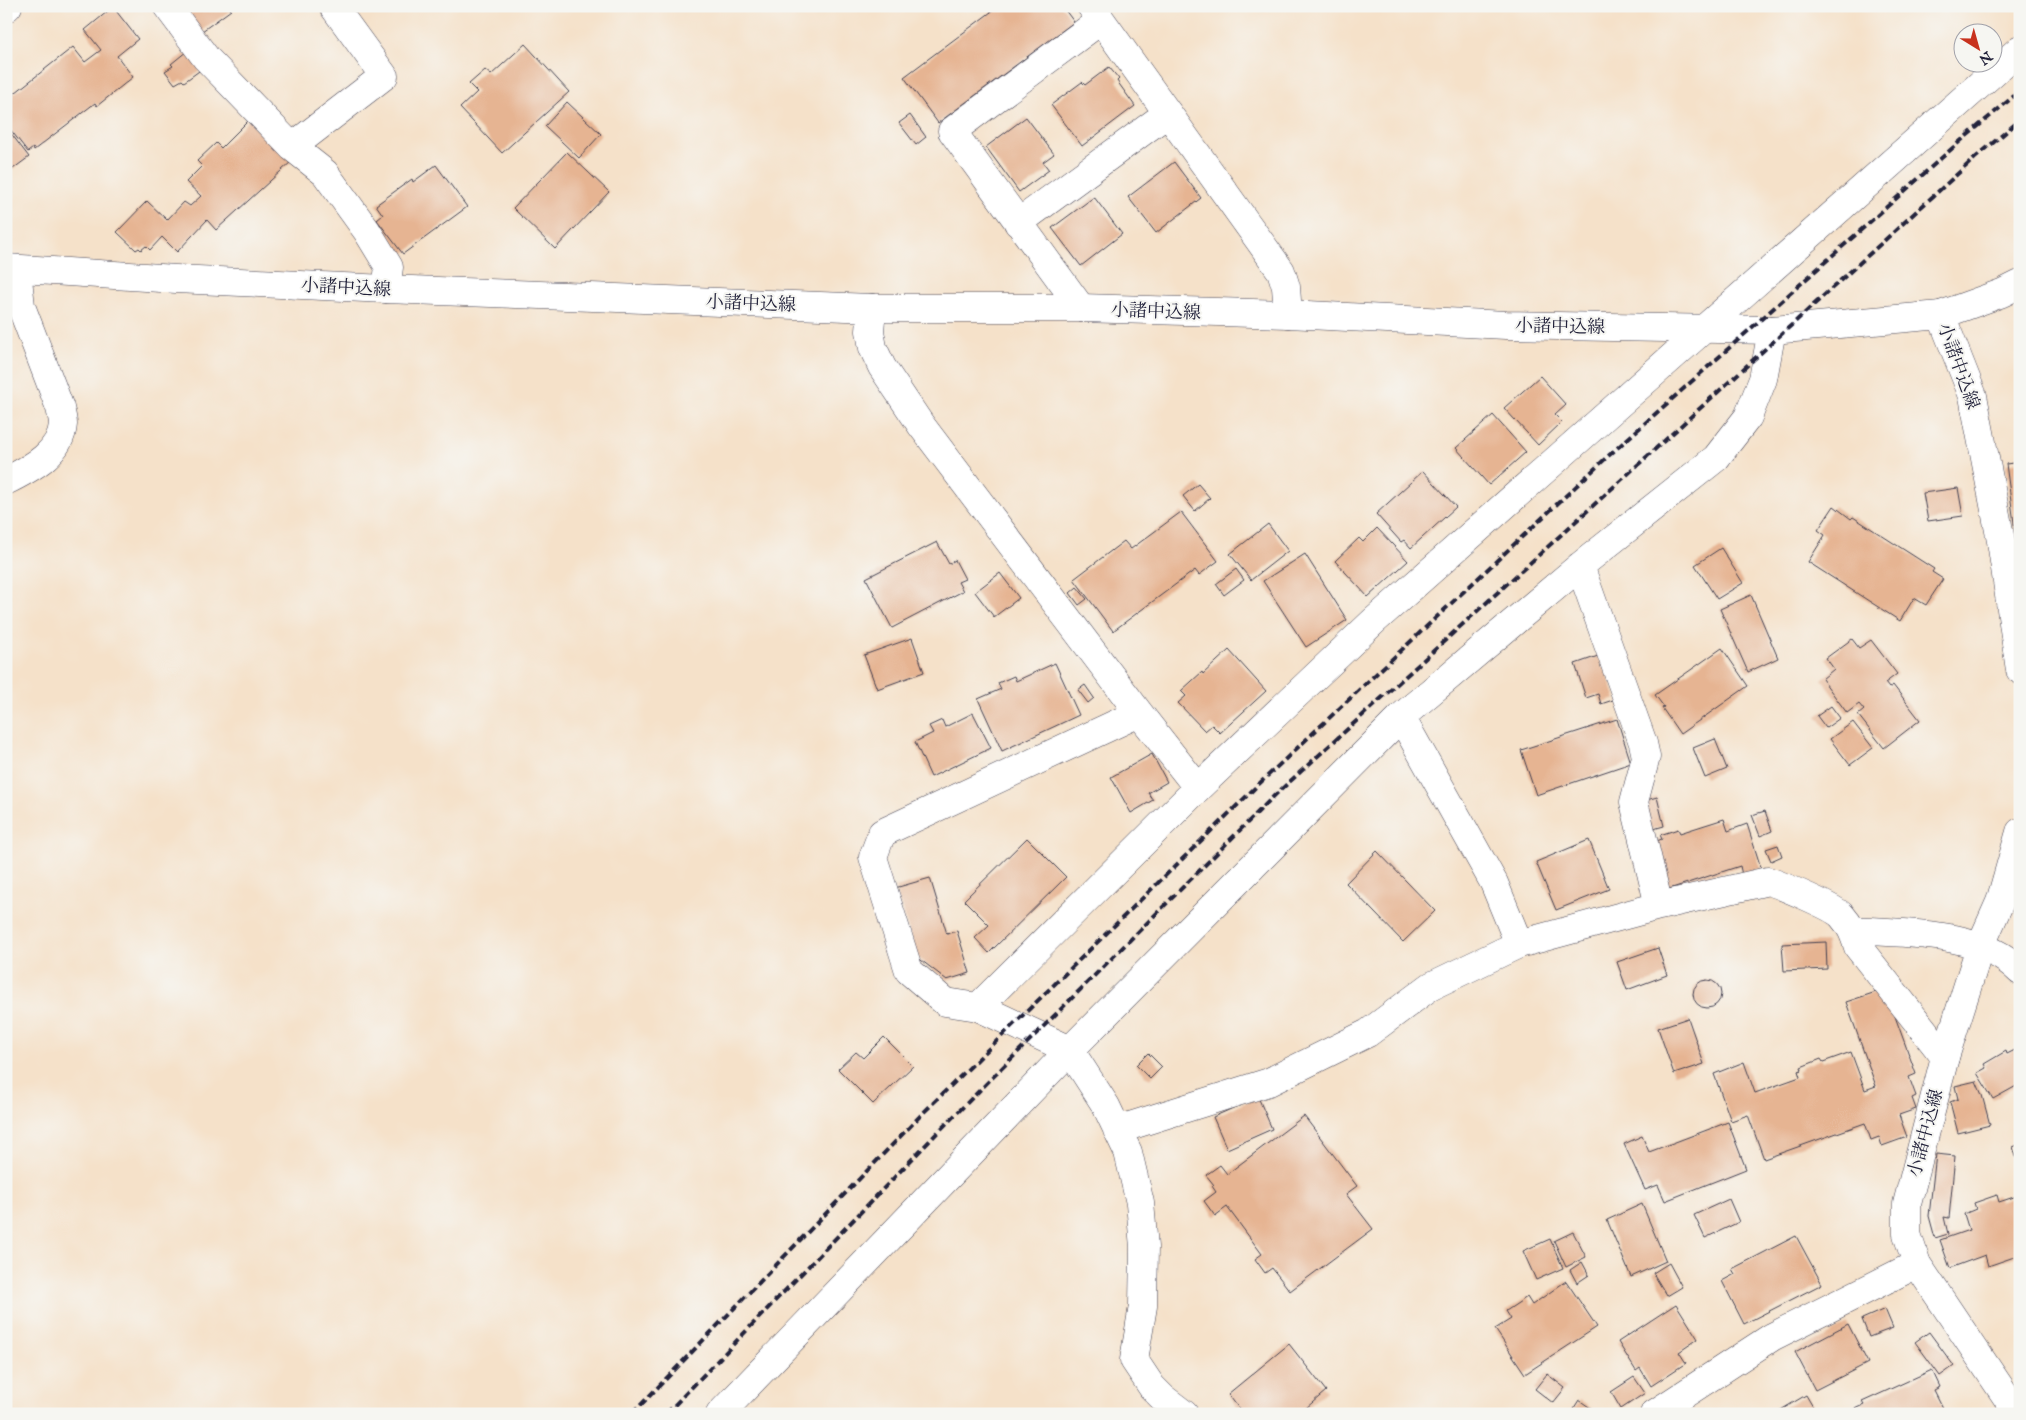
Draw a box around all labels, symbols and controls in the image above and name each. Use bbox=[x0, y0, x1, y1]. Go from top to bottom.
north arrow bbox=[1954, 22, 2004, 72]
text: N bbox=[1975, 46, 1996, 68]
street label: 小諸中込線 bbox=[300, 275, 391, 302]
street label: 小諸中込線 bbox=[706, 291, 796, 318]
street label: 小諸中込線 bbox=[1111, 299, 1201, 326]
street label: 小諸中込線 bbox=[1515, 315, 1605, 340]
street label: 小諸中込線 bbox=[1931, 320, 1984, 413]
street label: 小諸中込線 bbox=[1904, 1087, 1949, 1180]

